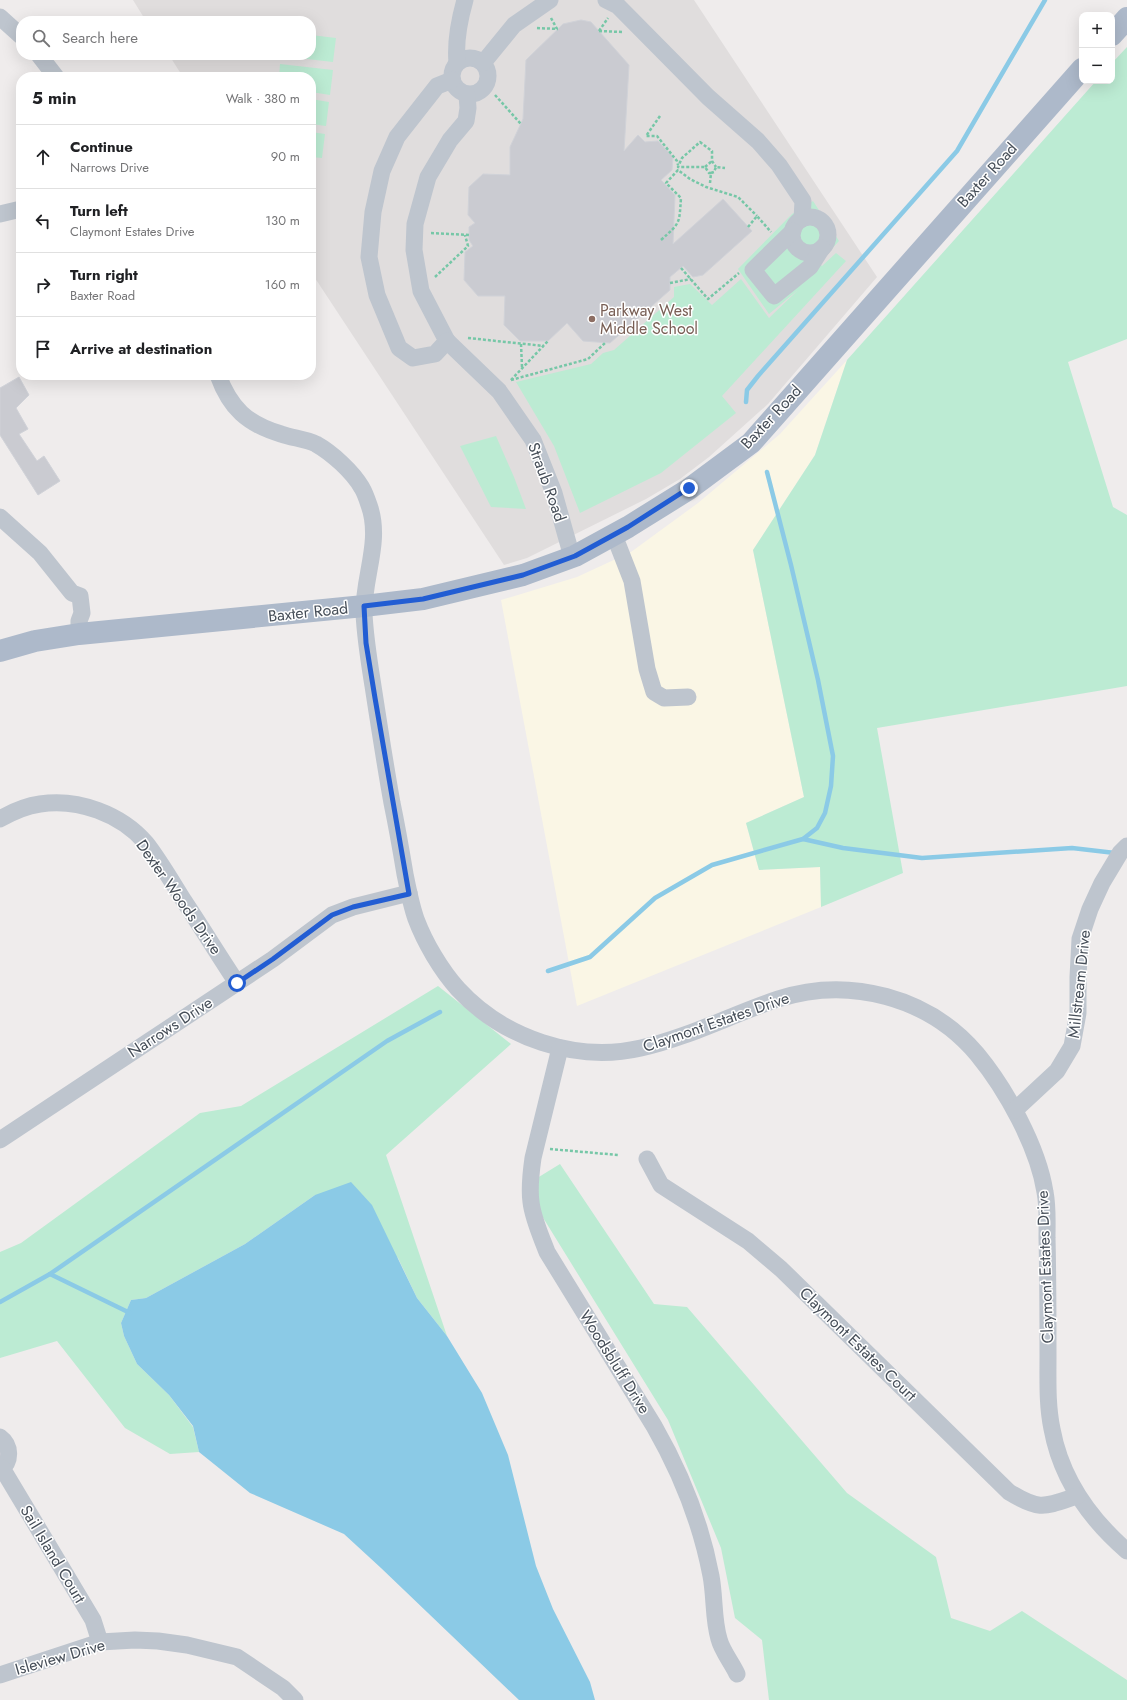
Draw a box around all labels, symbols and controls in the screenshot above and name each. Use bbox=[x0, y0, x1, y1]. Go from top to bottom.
map controls bbox=[1079, 12, 1115, 84]
button: + bbox=[1079, 12, 1115, 48]
search box bbox=[16, 16, 316, 60]
icon: search bbox=[30, 27, 52, 49]
text: Search here bbox=[62, 27, 138, 49]
button: − bbox=[1079, 48, 1115, 84]
text: 5 min bbox=[32, 86, 76, 110]
text: Walk · 380 m bbox=[226, 89, 300, 108]
text: Continue bbox=[70, 136, 133, 158]
street label: Baxter Road bbox=[952, 137, 1022, 213]
icon: ahead bbox=[32, 146, 54, 168]
text: 90 m bbox=[271, 147, 300, 166]
text: Narrows Drive bbox=[70, 158, 149, 177]
text: Turn left bbox=[70, 200, 128, 222]
icon: left bbox=[32, 210, 54, 232]
text: 130 m bbox=[265, 211, 300, 230]
text: Claymont Estates Drive bbox=[70, 222, 195, 241]
text: Turn right bbox=[70, 264, 138, 286]
icon: right bbox=[32, 274, 54, 296]
text: 160 m bbox=[265, 275, 300, 294]
text: Baxter Road bbox=[70, 286, 135, 305]
place label: Parkway West Middle School bbox=[600, 299, 698, 340]
marker: Parkway West Middle School bbox=[587, 314, 597, 324]
icon: arrive bbox=[32, 338, 54, 360]
text: Arrive at destination bbox=[70, 338, 212, 360]
street label: Baxter Road bbox=[735, 380, 807, 454]
street label: Straub Road bbox=[522, 439, 572, 525]
route end bbox=[680, 479, 698, 497]
street label: Baxter Road bbox=[267, 596, 349, 628]
street label: Dexter Woods Drive bbox=[131, 835, 227, 959]
street label: Millstream Drive bbox=[1062, 929, 1096, 1039]
route start bbox=[228, 974, 246, 992]
street label: Claymont Estates Drive bbox=[640, 986, 792, 1058]
street label: Narrows Drive bbox=[123, 991, 217, 1063]
street label: Claymont Estates Drive bbox=[1031, 1190, 1059, 1344]
street label: Claymont Estates Court bbox=[794, 1282, 922, 1406]
street label: Woodsbluff Drive bbox=[574, 1306, 656, 1418]
street label: Sail Island Court bbox=[15, 1501, 91, 1607]
street label: Isleview Drive bbox=[12, 1633, 108, 1681]

